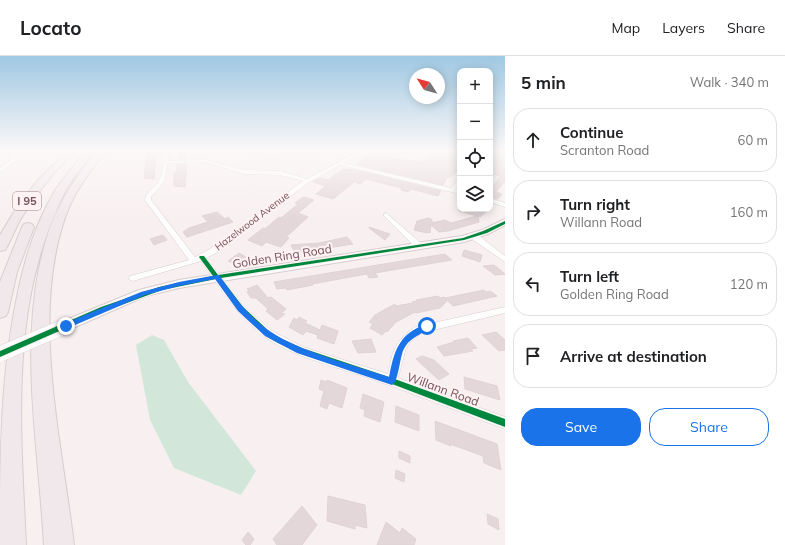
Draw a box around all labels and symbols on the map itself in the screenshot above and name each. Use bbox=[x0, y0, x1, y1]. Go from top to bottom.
north arrow bbox=[409, 68, 445, 104]
street label: Hazelwood Avenue bbox=[212, 189, 292, 253]
road number: I 95 bbox=[13, 192, 41, 210]
street label: Golden Ring Road bbox=[231, 241, 333, 271]
route end bbox=[57, 317, 75, 335]
route start bbox=[418, 317, 436, 335]
street label: Willann Road bbox=[405, 369, 481, 409]

